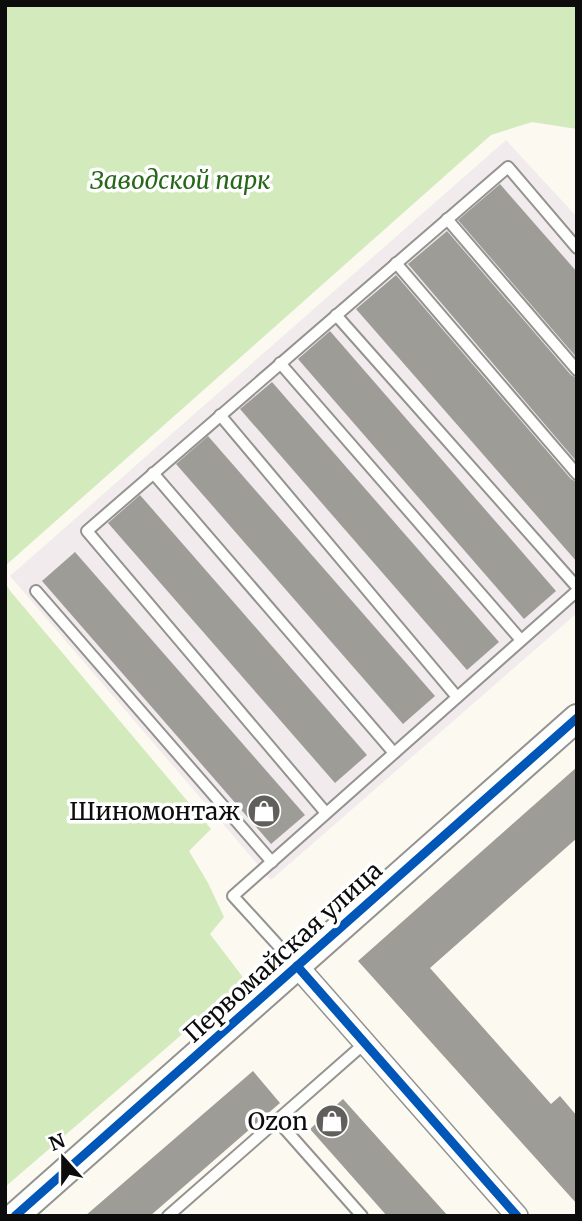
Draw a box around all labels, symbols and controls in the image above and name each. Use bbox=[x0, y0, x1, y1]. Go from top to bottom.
park label: Заводской парк bbox=[90, 165, 270, 196]
shop icon: Шиномонтаж bbox=[245, 792, 283, 830]
place label: Шиномонтаж bbox=[69, 796, 240, 827]
street label: Первомайская улица bbox=[177, 855, 389, 1049]
shop icon: Ozon bbox=[313, 1102, 351, 1140]
place label: Ozon bbox=[248, 1106, 308, 1137]
north arrow bbox=[28, 1123, 98, 1193]
text: N bbox=[46, 1128, 68, 1156]

